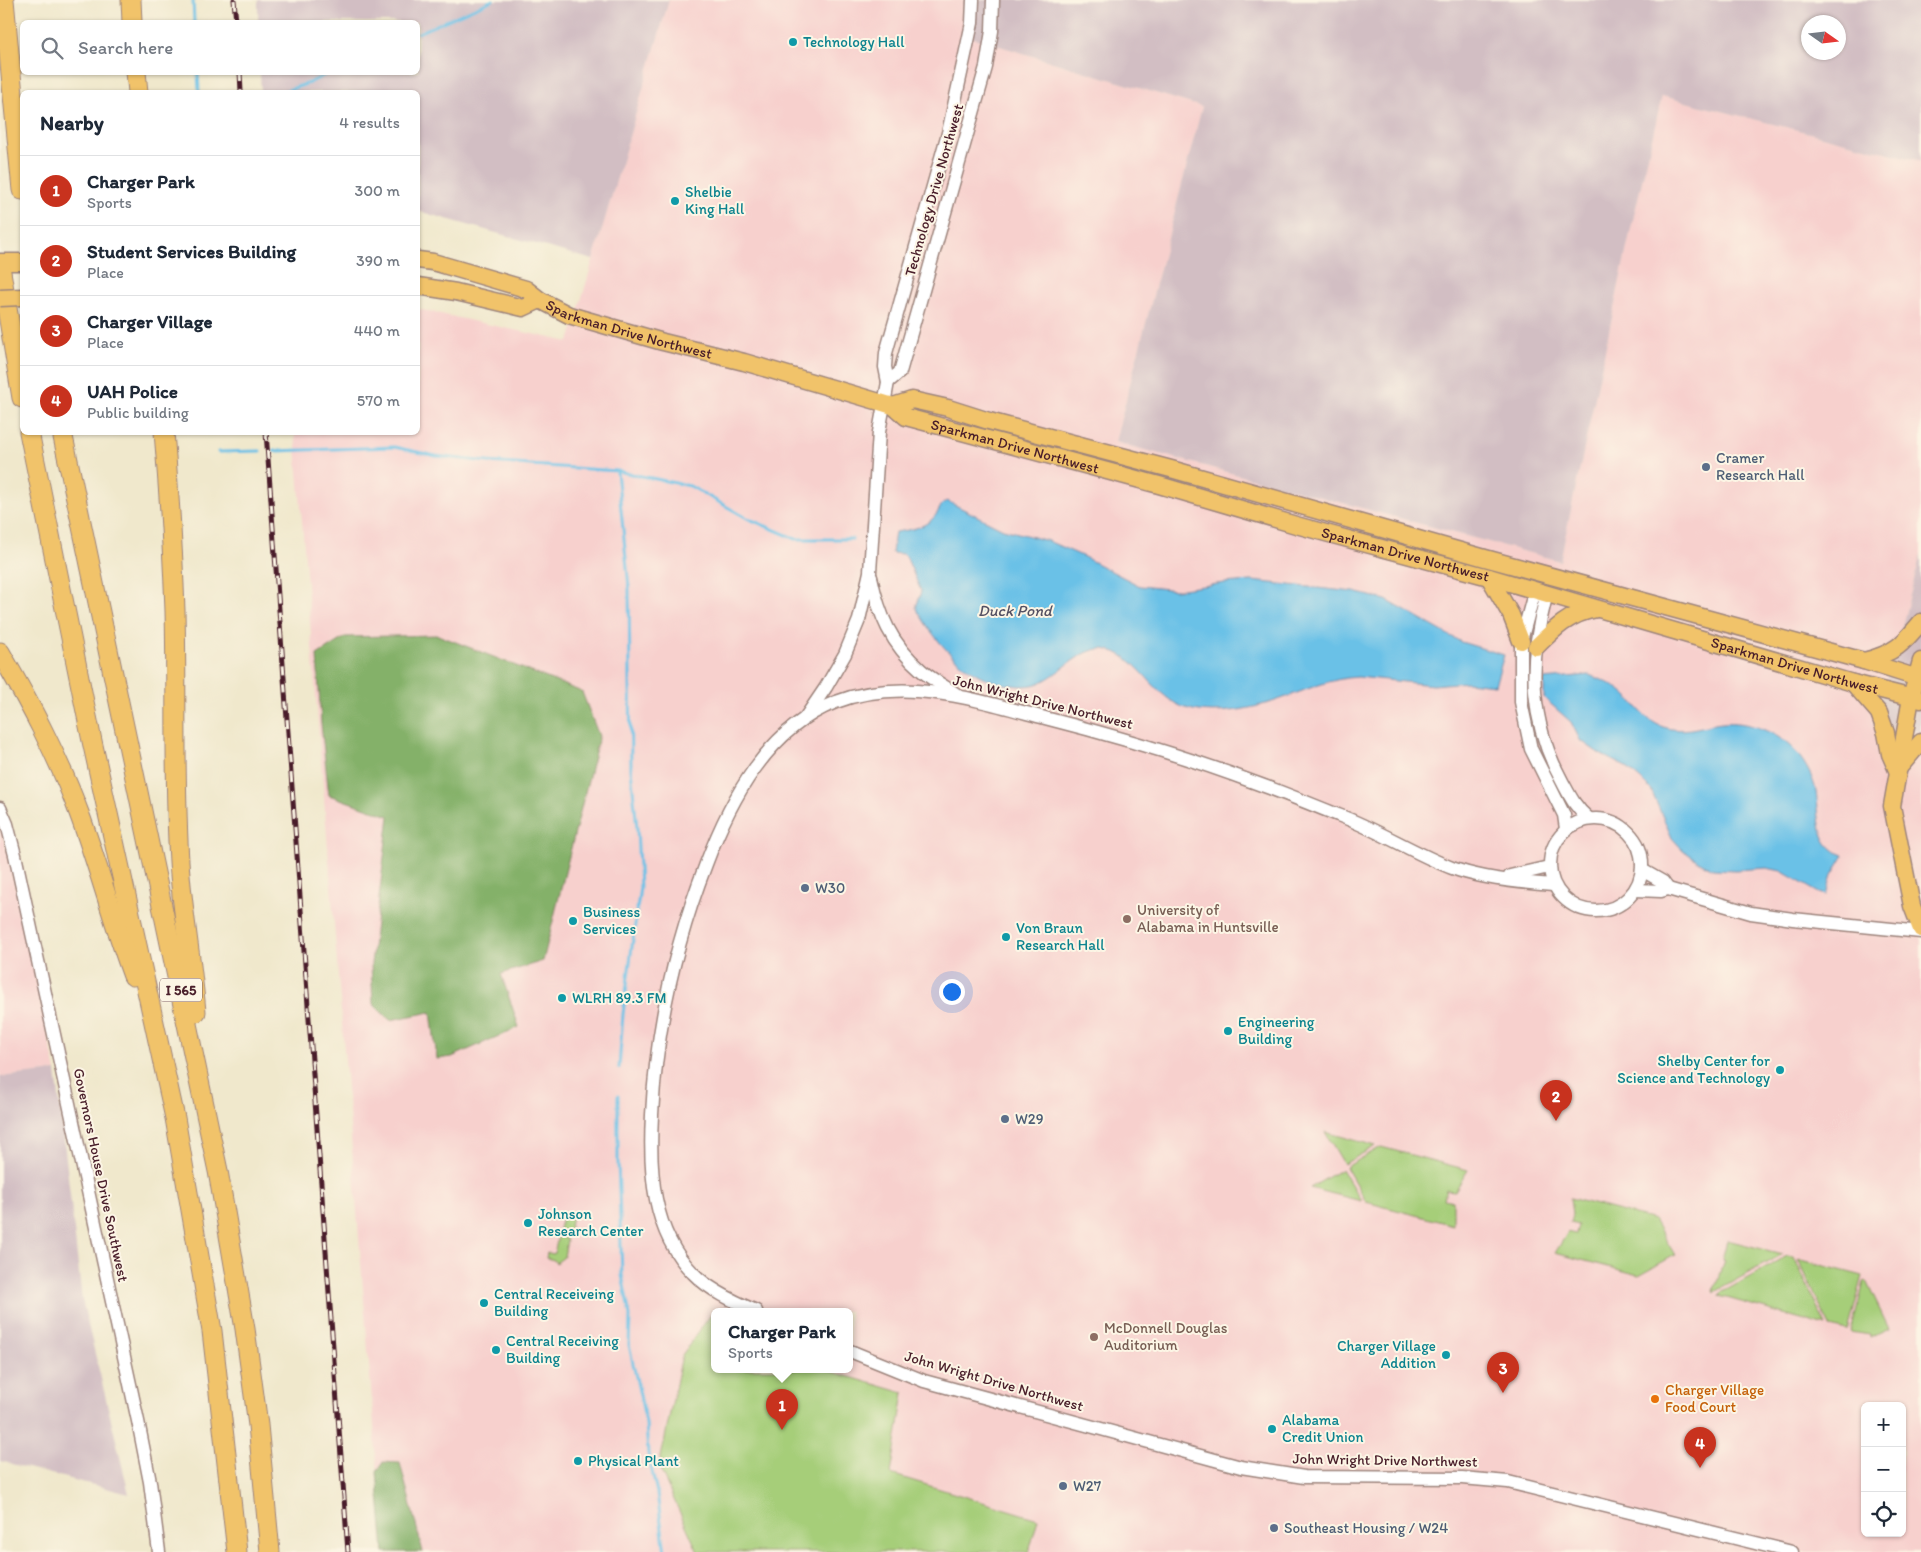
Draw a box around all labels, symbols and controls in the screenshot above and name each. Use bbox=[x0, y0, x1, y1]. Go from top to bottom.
north arrow bbox=[1801, 15, 1846, 60]
search box bbox=[20, 20, 420, 75]
place label: Technology Hall bbox=[803, 33, 905, 51]
icon: search bbox=[38, 34, 66, 62]
text: Search here bbox=[78, 36, 173, 59]
marker: Technology Hall bbox=[787, 36, 799, 48]
street label: Technology Drive Northwest bbox=[901, 101, 967, 278]
text: Nearby bbox=[40, 110, 104, 135]
text: 4 results bbox=[339, 113, 400, 132]
text: Charger Park bbox=[87, 170, 195, 193]
text: 1 bbox=[52, 181, 60, 200]
text: 300 m bbox=[355, 181, 400, 200]
place label: Shelbie King Hall bbox=[685, 183, 745, 218]
text: Sports bbox=[87, 193, 132, 212]
marker: Shelbie King Hall bbox=[669, 195, 681, 207]
text: Student Services Building bbox=[87, 240, 296, 263]
text: 2 bbox=[52, 251, 60, 270]
text: 390 m bbox=[356, 251, 400, 270]
text: Place bbox=[87, 263, 124, 282]
street label: Sparkman Drive Northwest bbox=[543, 295, 714, 363]
text: Charger Village bbox=[87, 310, 213, 333]
text: 3 bbox=[52, 321, 60, 340]
text: 440 m bbox=[354, 321, 400, 340]
text: Place bbox=[87, 333, 124, 352]
text: UAH Police bbox=[87, 380, 178, 403]
text: 4 bbox=[51, 391, 61, 410]
text: 570 m bbox=[357, 391, 400, 410]
text: Public building bbox=[87, 403, 189, 422]
street label: Sparkman Drive Northwest bbox=[929, 415, 1101, 478]
place label: Cramer Research Hall bbox=[1716, 449, 1805, 484]
marker: Cramer Research Hall bbox=[1700, 461, 1712, 473]
street label: Sparkman Drive Northwest bbox=[1319, 523, 1492, 586]
water label: Duck Pond bbox=[978, 601, 1053, 620]
street label: Sparkman Drive Northwest bbox=[1709, 633, 1881, 698]
street label: John Wright Drive Northwest bbox=[951, 671, 1135, 733]
place label: W30 bbox=[815, 879, 845, 897]
marker: W30 bbox=[799, 882, 811, 894]
place label: University of Alabama in Huntsville bbox=[1137, 901, 1279, 936]
place label: Business Services bbox=[583, 903, 640, 938]
marker: University of Alabama in Huntsville bbox=[1121, 913, 1133, 925]
marker: Business Services bbox=[567, 915, 579, 927]
place label: Von Braun Research Hall bbox=[1016, 919, 1105, 954]
marker: Von Braun Research Hall bbox=[1000, 931, 1012, 943]
road number: I 565 bbox=[160, 978, 202, 1002]
your location bbox=[939, 979, 965, 1005]
place label: WLRH 89.3 FM bbox=[572, 989, 667, 1007]
marker: WLRH 89.3 FM bbox=[556, 992, 568, 1004]
place label: Engineering Building bbox=[1238, 1013, 1315, 1048]
marker: Engineering Building bbox=[1222, 1025, 1234, 1037]
place label: Shelby Center for Science and Technology bbox=[1617, 1052, 1770, 1087]
marker: Shelby Center for Science and Technology bbox=[1774, 1064, 1786, 1076]
street label: Governors House Drive Southwest bbox=[70, 1067, 133, 1284]
pin: 2 bbox=[1540, 1080, 1572, 1121]
place label: W29 bbox=[1015, 1110, 1044, 1128]
marker: W29 bbox=[999, 1113, 1011, 1125]
place label: Johnson Research Center bbox=[538, 1205, 643, 1240]
marker: Johnson Research Center bbox=[522, 1217, 534, 1229]
place label: Central Receiveing Building bbox=[494, 1285, 614, 1320]
marker: Central Receiveing Building bbox=[478, 1297, 490, 1309]
popup bbox=[711, 1308, 853, 1373]
place label: McDonnell Douglas Auditorium bbox=[1104, 1319, 1228, 1354]
text: Charger Park bbox=[728, 1320, 836, 1343]
marker: McDonnell Douglas Auditorium bbox=[1088, 1331, 1100, 1343]
place label: Central Receiving Building bbox=[506, 1332, 619, 1367]
place label: Charger Village Addition bbox=[1337, 1337, 1437, 1372]
text: Sports bbox=[728, 1343, 773, 1362]
marker: Central Receiving Building bbox=[490, 1344, 502, 1356]
street label: John Wright Drive Northwest bbox=[903, 1347, 1086, 1415]
marker: Charger Village Addition bbox=[1440, 1349, 1452, 1361]
pin: 3 bbox=[1487, 1352, 1519, 1393]
place label: Charger Village Food Court bbox=[1665, 1381, 1764, 1416]
pin: 1 bbox=[766, 1389, 798, 1430]
marker: Charger Village Food Court bbox=[1649, 1393, 1661, 1405]
map controls bbox=[1861, 1402, 1906, 1537]
button: + bbox=[1861, 1402, 1906, 1447]
place label: Alabama Credit Union bbox=[1282, 1411, 1363, 1446]
marker: Alabama Credit Union bbox=[1266, 1423, 1278, 1435]
pin: 4 bbox=[1684, 1427, 1716, 1468]
button: − bbox=[1861, 1447, 1906, 1492]
street label: John Wright Drive Northwest bbox=[1292, 1449, 1478, 1471]
place label: Physical Plant bbox=[588, 1452, 679, 1470]
marker: Physical Plant bbox=[572, 1455, 584, 1467]
place label: W27 bbox=[1073, 1477, 1102, 1495]
marker: W27 bbox=[1057, 1480, 1069, 1492]
button: locate bbox=[1861, 1492, 1906, 1537]
place label: Southeast Housing / W24 bbox=[1284, 1519, 1448, 1537]
marker: Southeast Housing / W24 bbox=[1268, 1522, 1280, 1534]

